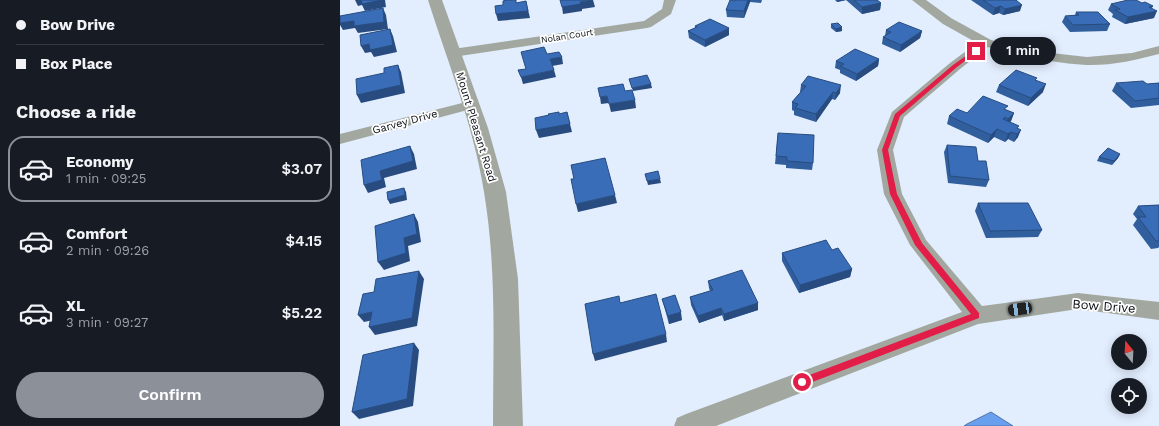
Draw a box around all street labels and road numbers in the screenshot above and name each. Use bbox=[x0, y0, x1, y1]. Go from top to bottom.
street label: Nolan Court bbox=[540, 27, 594, 45]
street label: Mount Pleasant Road bbox=[453, 70, 499, 184]
street label: Garvey Drive bbox=[371, 107, 439, 137]
street label: Bow Drive bbox=[1072, 296, 1136, 316]

